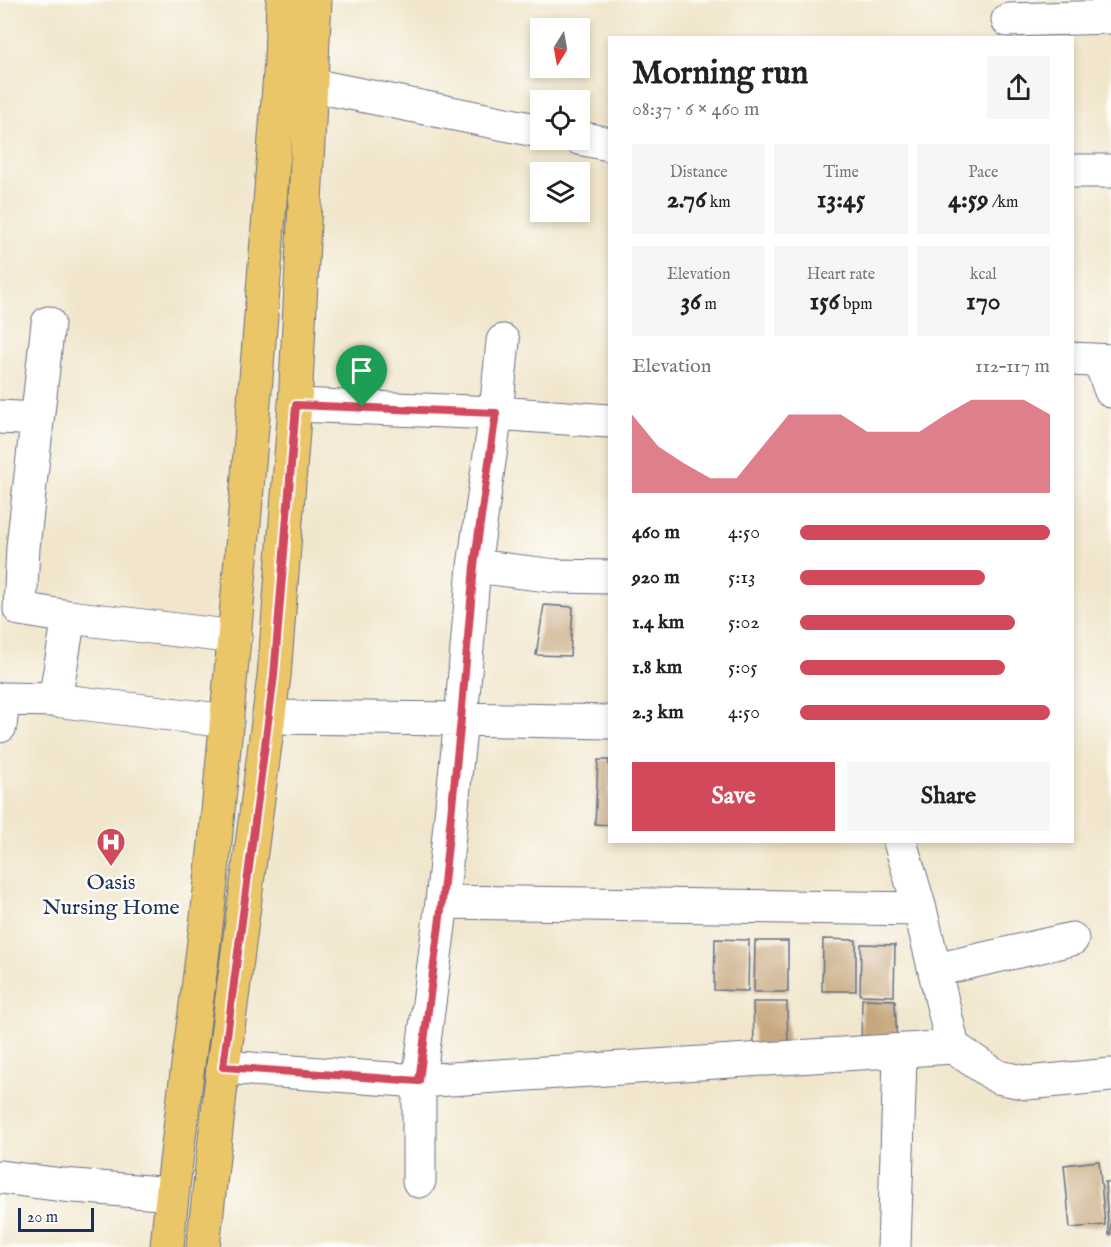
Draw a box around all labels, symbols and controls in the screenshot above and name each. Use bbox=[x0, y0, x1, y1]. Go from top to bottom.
north arrow bbox=[530, 18, 590, 78]
map controls bbox=[530, 18, 590, 222]
text: Morning run bbox=[632, 53, 808, 95]
button: share bbox=[987, 56, 1050, 119]
button: locate bbox=[530, 90, 590, 150]
text: 08:37 · 6 × 460 m bbox=[632, 97, 760, 122]
button: layers bbox=[530, 162, 590, 222]
text: Distance bbox=[670, 163, 728, 183]
text: Time bbox=[823, 163, 859, 183]
text: Pace bbox=[968, 163, 998, 183]
text: 2.76 bbox=[667, 183, 706, 216]
text: 13:45 bbox=[817, 183, 865, 216]
text: 4:59 bbox=[948, 183, 989, 216]
text: km bbox=[706, 193, 731, 213]
text: /km bbox=[989, 193, 1018, 213]
text: Elevation bbox=[667, 265, 730, 285]
text: Heart rate bbox=[807, 265, 875, 285]
text: kcal bbox=[970, 265, 997, 285]
text: 36 bbox=[680, 285, 701, 318]
text: 156 bbox=[809, 285, 839, 318]
text: 170 bbox=[966, 285, 1001, 318]
text: m bbox=[701, 295, 717, 315]
text: bpm bbox=[839, 295, 873, 315]
pin bbox=[336, 345, 387, 407]
icon: arrive bbox=[345, 354, 378, 387]
text: Elevation bbox=[632, 354, 711, 379]
text: 112–117 m bbox=[975, 354, 1050, 379]
text: 460 m bbox=[632, 520, 680, 545]
text: 4:50 bbox=[728, 520, 760, 545]
text: 920 m bbox=[632, 565, 680, 590]
text: 5:13 bbox=[728, 565, 755, 590]
text: 1.4 km bbox=[632, 610, 684, 635]
text: 5:02 bbox=[728, 610, 760, 635]
text: 1.8 km bbox=[632, 655, 682, 680]
text: 5:05 bbox=[728, 655, 758, 680]
text: 2.3 km bbox=[632, 700, 684, 725]
text: 4:50 bbox=[728, 700, 760, 725]
button: Save bbox=[632, 762, 835, 831]
button: Share bbox=[847, 762, 1050, 831]
hospital icon: Oasis Nursing Home bbox=[95, 826, 127, 868]
place label: Oasis Nursing Home bbox=[42, 869, 180, 922]
scale bar bbox=[18, 1205, 94, 1232]
text: 20 m bbox=[27, 1208, 58, 1228]

